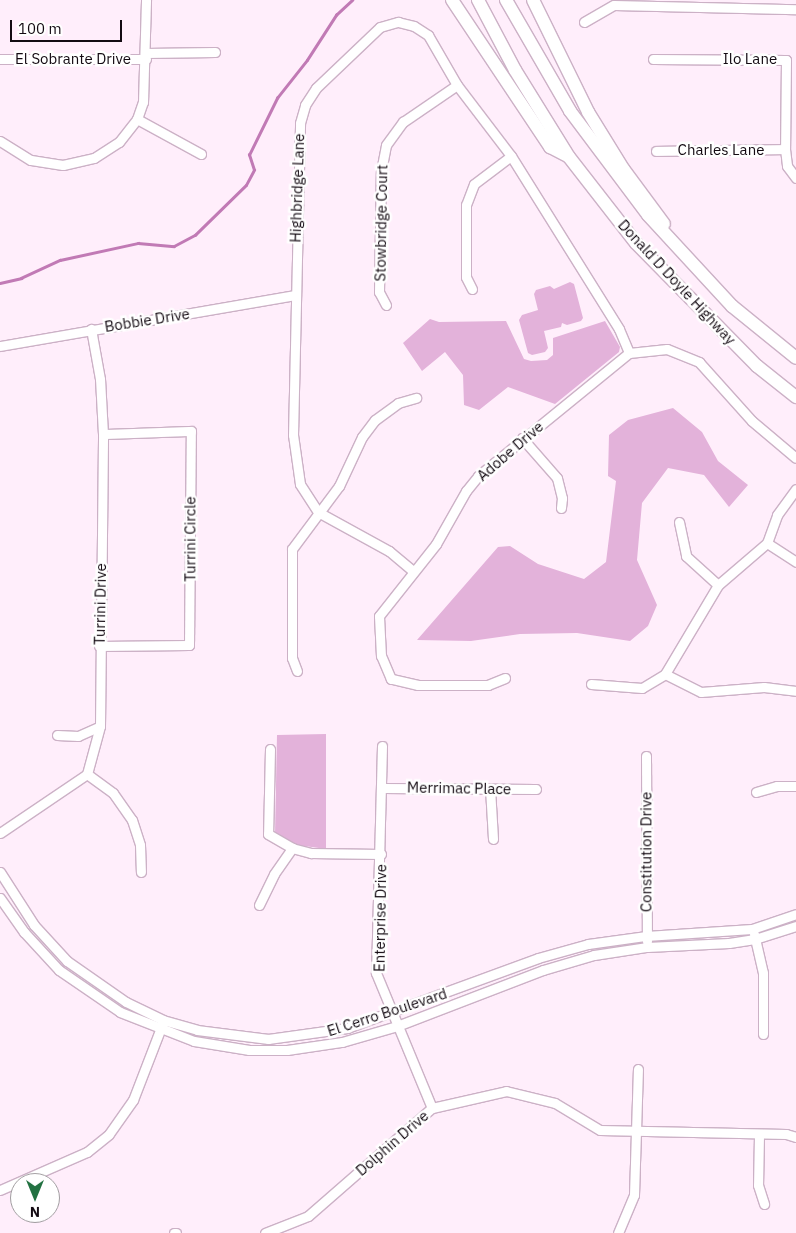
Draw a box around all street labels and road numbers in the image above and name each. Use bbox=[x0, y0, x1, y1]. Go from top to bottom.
street label: El Sobrante Drive bbox=[15, 50, 131, 68]
street label: Ilo Lane bbox=[723, 50, 777, 68]
street label: Highbridge Lane bbox=[286, 133, 308, 243]
street label: Charles Lane bbox=[678, 141, 764, 159]
street label: Stowbridge Court bbox=[371, 164, 391, 282]
street label: Donald D Doyle Highway bbox=[614, 216, 740, 348]
street label: Bobbie Drive bbox=[103, 304, 191, 336]
street label: Adobe Drive bbox=[473, 417, 547, 485]
street label: Turrini Circle bbox=[181, 496, 199, 582]
street label: Turrini Drive bbox=[90, 563, 110, 645]
street label: Merrimac Place bbox=[407, 778, 511, 798]
street label: Constitution Drive bbox=[637, 792, 655, 912]
street label: Enterprise Drive bbox=[370, 864, 390, 972]
street label: El Cerro Boulevard bbox=[325, 984, 449, 1040]
street label: Dolphin Drive bbox=[352, 1107, 432, 1179]

